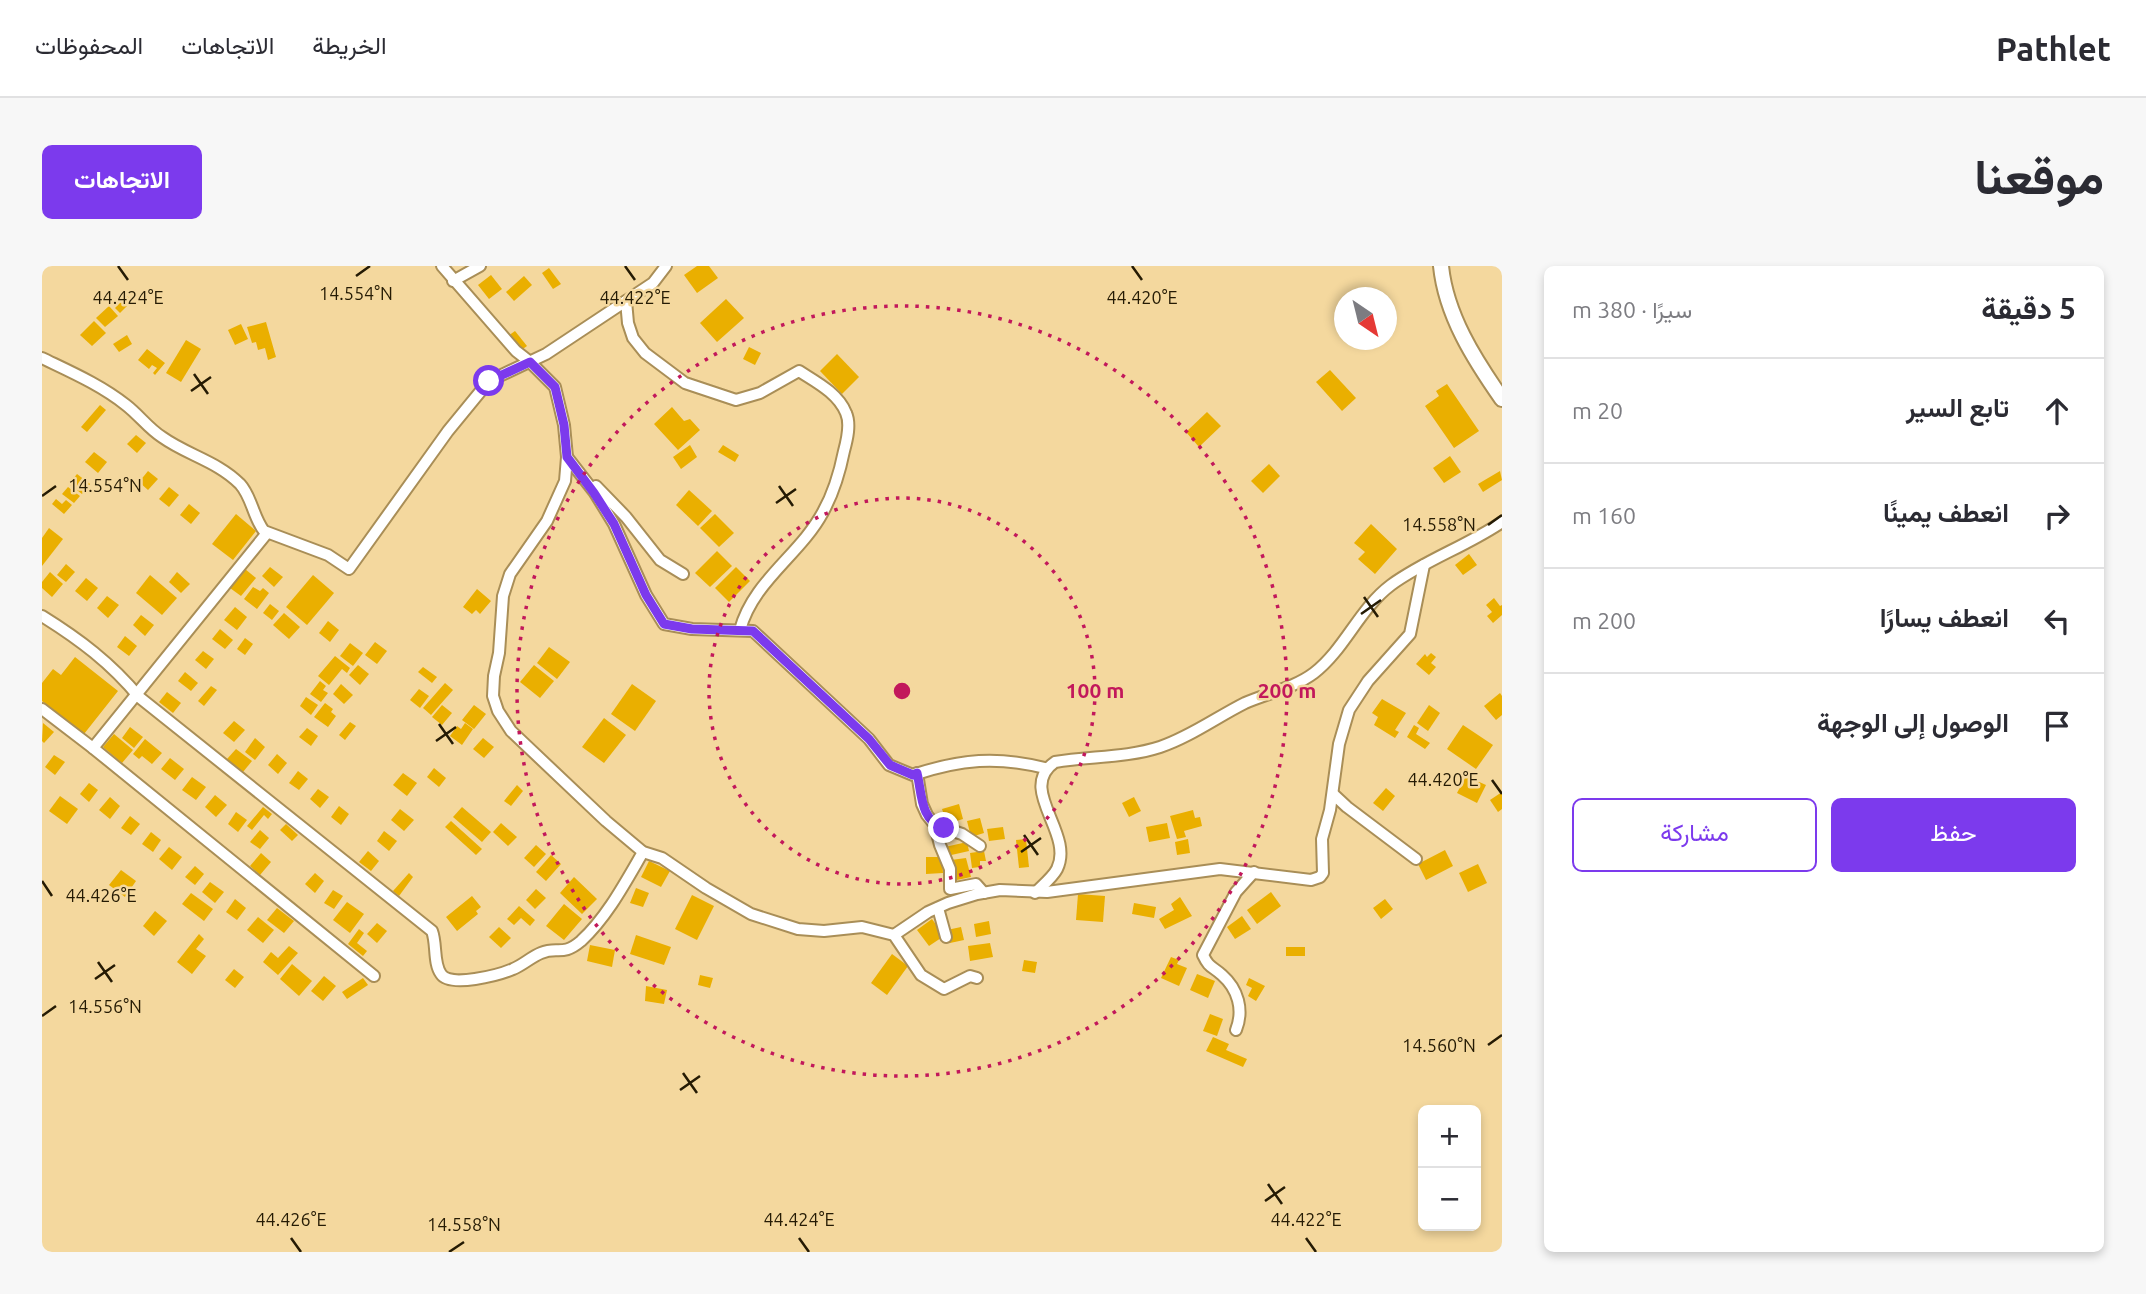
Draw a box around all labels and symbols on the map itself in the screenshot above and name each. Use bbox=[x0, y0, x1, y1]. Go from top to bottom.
text: 14.554°N bbox=[319, 283, 393, 303]
text: 44.424°E bbox=[92, 287, 164, 307]
text: 44.422°E bbox=[599, 287, 671, 307]
text: 44.420°E bbox=[1106, 287, 1178, 307]
north arrow bbox=[1334, 287, 1397, 350]
route start bbox=[473, 365, 504, 396]
text: 14.554°N bbox=[68, 475, 142, 495]
text: 14.558°N bbox=[1402, 514, 1476, 534]
text: 100 m bbox=[1066, 678, 1124, 702]
text: 200 m bbox=[1258, 678, 1316, 702]
centre of rings bbox=[890, 679, 914, 703]
text: 44.420°E bbox=[1407, 769, 1479, 789]
route end bbox=[928, 812, 959, 843]
text: 44.426°E bbox=[65, 885, 137, 905]
text: 14.556°N bbox=[68, 996, 142, 1016]
text: 14.560°N bbox=[1402, 1035, 1476, 1055]
text: 44.426°E bbox=[255, 1209, 327, 1229]
text: 44.424°E bbox=[763, 1209, 835, 1229]
text: 44.422°E bbox=[1270, 1209, 1342, 1229]
text: 14.558°N bbox=[427, 1214, 501, 1234]

